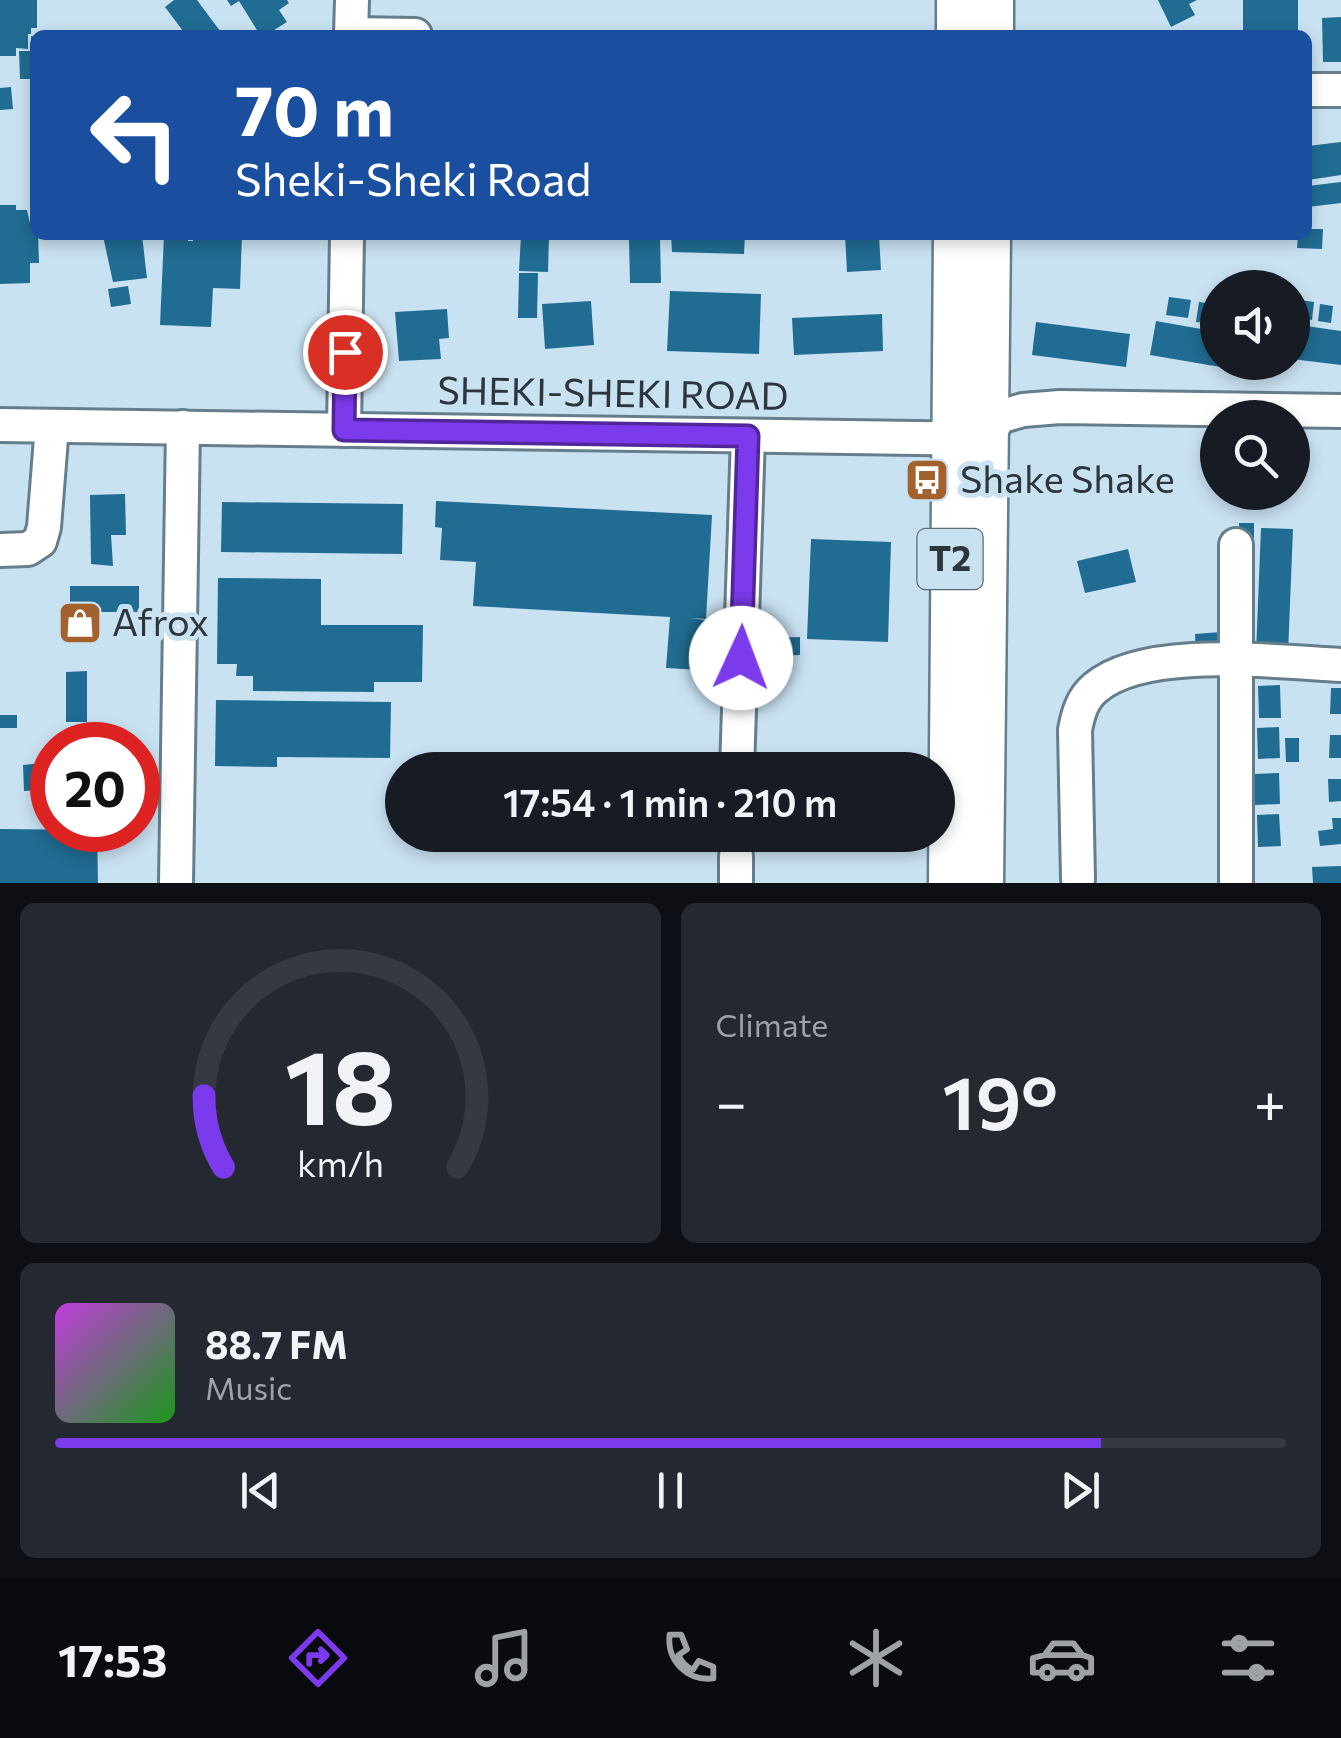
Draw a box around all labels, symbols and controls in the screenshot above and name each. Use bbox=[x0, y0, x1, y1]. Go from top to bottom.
text: 70 m bbox=[235, 65, 394, 150]
icon: left bbox=[70, 70, 200, 200]
text: Sheki-Sheki Road bbox=[235, 150, 591, 205]
map controls bbox=[1200, 270, 1310, 510]
button: sound bbox=[1200, 270, 1310, 380]
pin bbox=[303, 310, 388, 395]
icon: arrive bbox=[318, 325, 373, 380]
street label: SHEKI-SHEKI ROAD bbox=[437, 365, 789, 418]
button: search bbox=[1200, 400, 1310, 510]
place label: Shake Shake bbox=[960, 454, 1175, 501]
bus stop icon: Shake Shake bbox=[904, 457, 950, 503]
road number: T2 bbox=[918, 529, 982, 589]
place label: Afrox bbox=[112, 597, 209, 644]
shop icon: Afrox bbox=[57, 600, 103, 646]
position arrow bbox=[689, 606, 793, 710]
speed limit sign: 20 bbox=[30, 722, 160, 852]
text: 17:54 · 1 min · 210 m bbox=[503, 778, 837, 825]
text: Climate bbox=[716, 1004, 828, 1044]
text: 18 bbox=[285, 1019, 396, 1146]
text: 19° bbox=[942, 1054, 1058, 1145]
text: − bbox=[716, 1067, 747, 1134]
text: + bbox=[1254, 1067, 1286, 1134]
text: km/h bbox=[297, 1141, 384, 1184]
text: 88.7 FM bbox=[205, 1320, 348, 1367]
text: Music bbox=[205, 1367, 292, 1407]
icon: previous bbox=[233, 1463, 288, 1518]
icon: pause bbox=[643, 1463, 698, 1518]
icon: next bbox=[1053, 1463, 1108, 1518]
icon: directions bbox=[283, 1623, 353, 1693]
icon: music bbox=[469, 1623, 539, 1693]
icon: phone bbox=[655, 1623, 725, 1693]
icon: climate bbox=[841, 1623, 911, 1693]
icon: car bbox=[1027, 1623, 1097, 1693]
icon: filters bbox=[1213, 1623, 1283, 1693]
text: 17:53 bbox=[58, 1631, 167, 1686]

